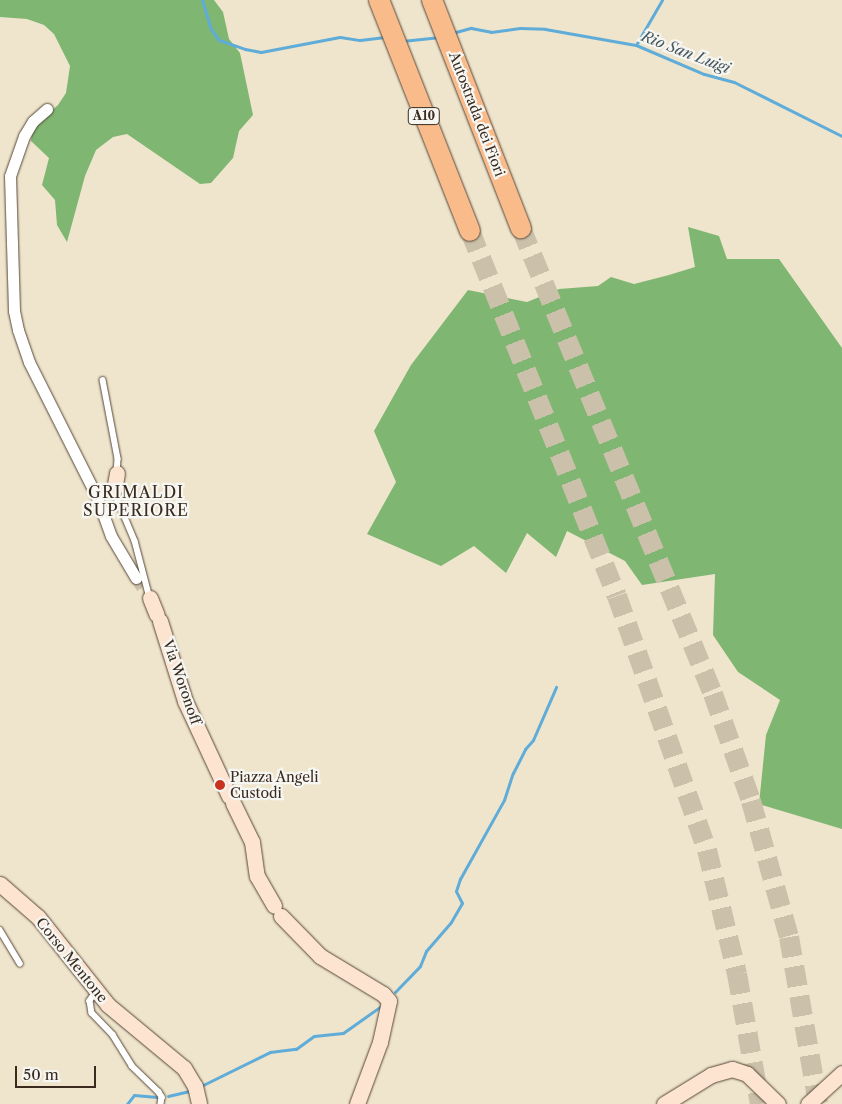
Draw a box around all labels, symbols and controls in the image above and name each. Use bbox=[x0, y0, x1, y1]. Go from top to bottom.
water label: Rio San Luigi bbox=[639, 27, 733, 77]
street label: Autostrada dei Fiori bbox=[445, 49, 509, 179]
road number: A10 bbox=[408, 106, 440, 125]
district label: GRIMALDI SUPERIORE bbox=[82, 482, 190, 520]
street label: Via Woronoff bbox=[159, 637, 205, 727]
place label: Piazza Angeli Custodi bbox=[230, 769, 319, 802]
marker: Piazza Angeli Custodi bbox=[214, 779, 226, 791]
street label: Corso Mentone bbox=[33, 914, 111, 1006]
scale bar bbox=[18, 1056, 99, 1088]
text: 50 m bbox=[23, 1065, 59, 1084]

